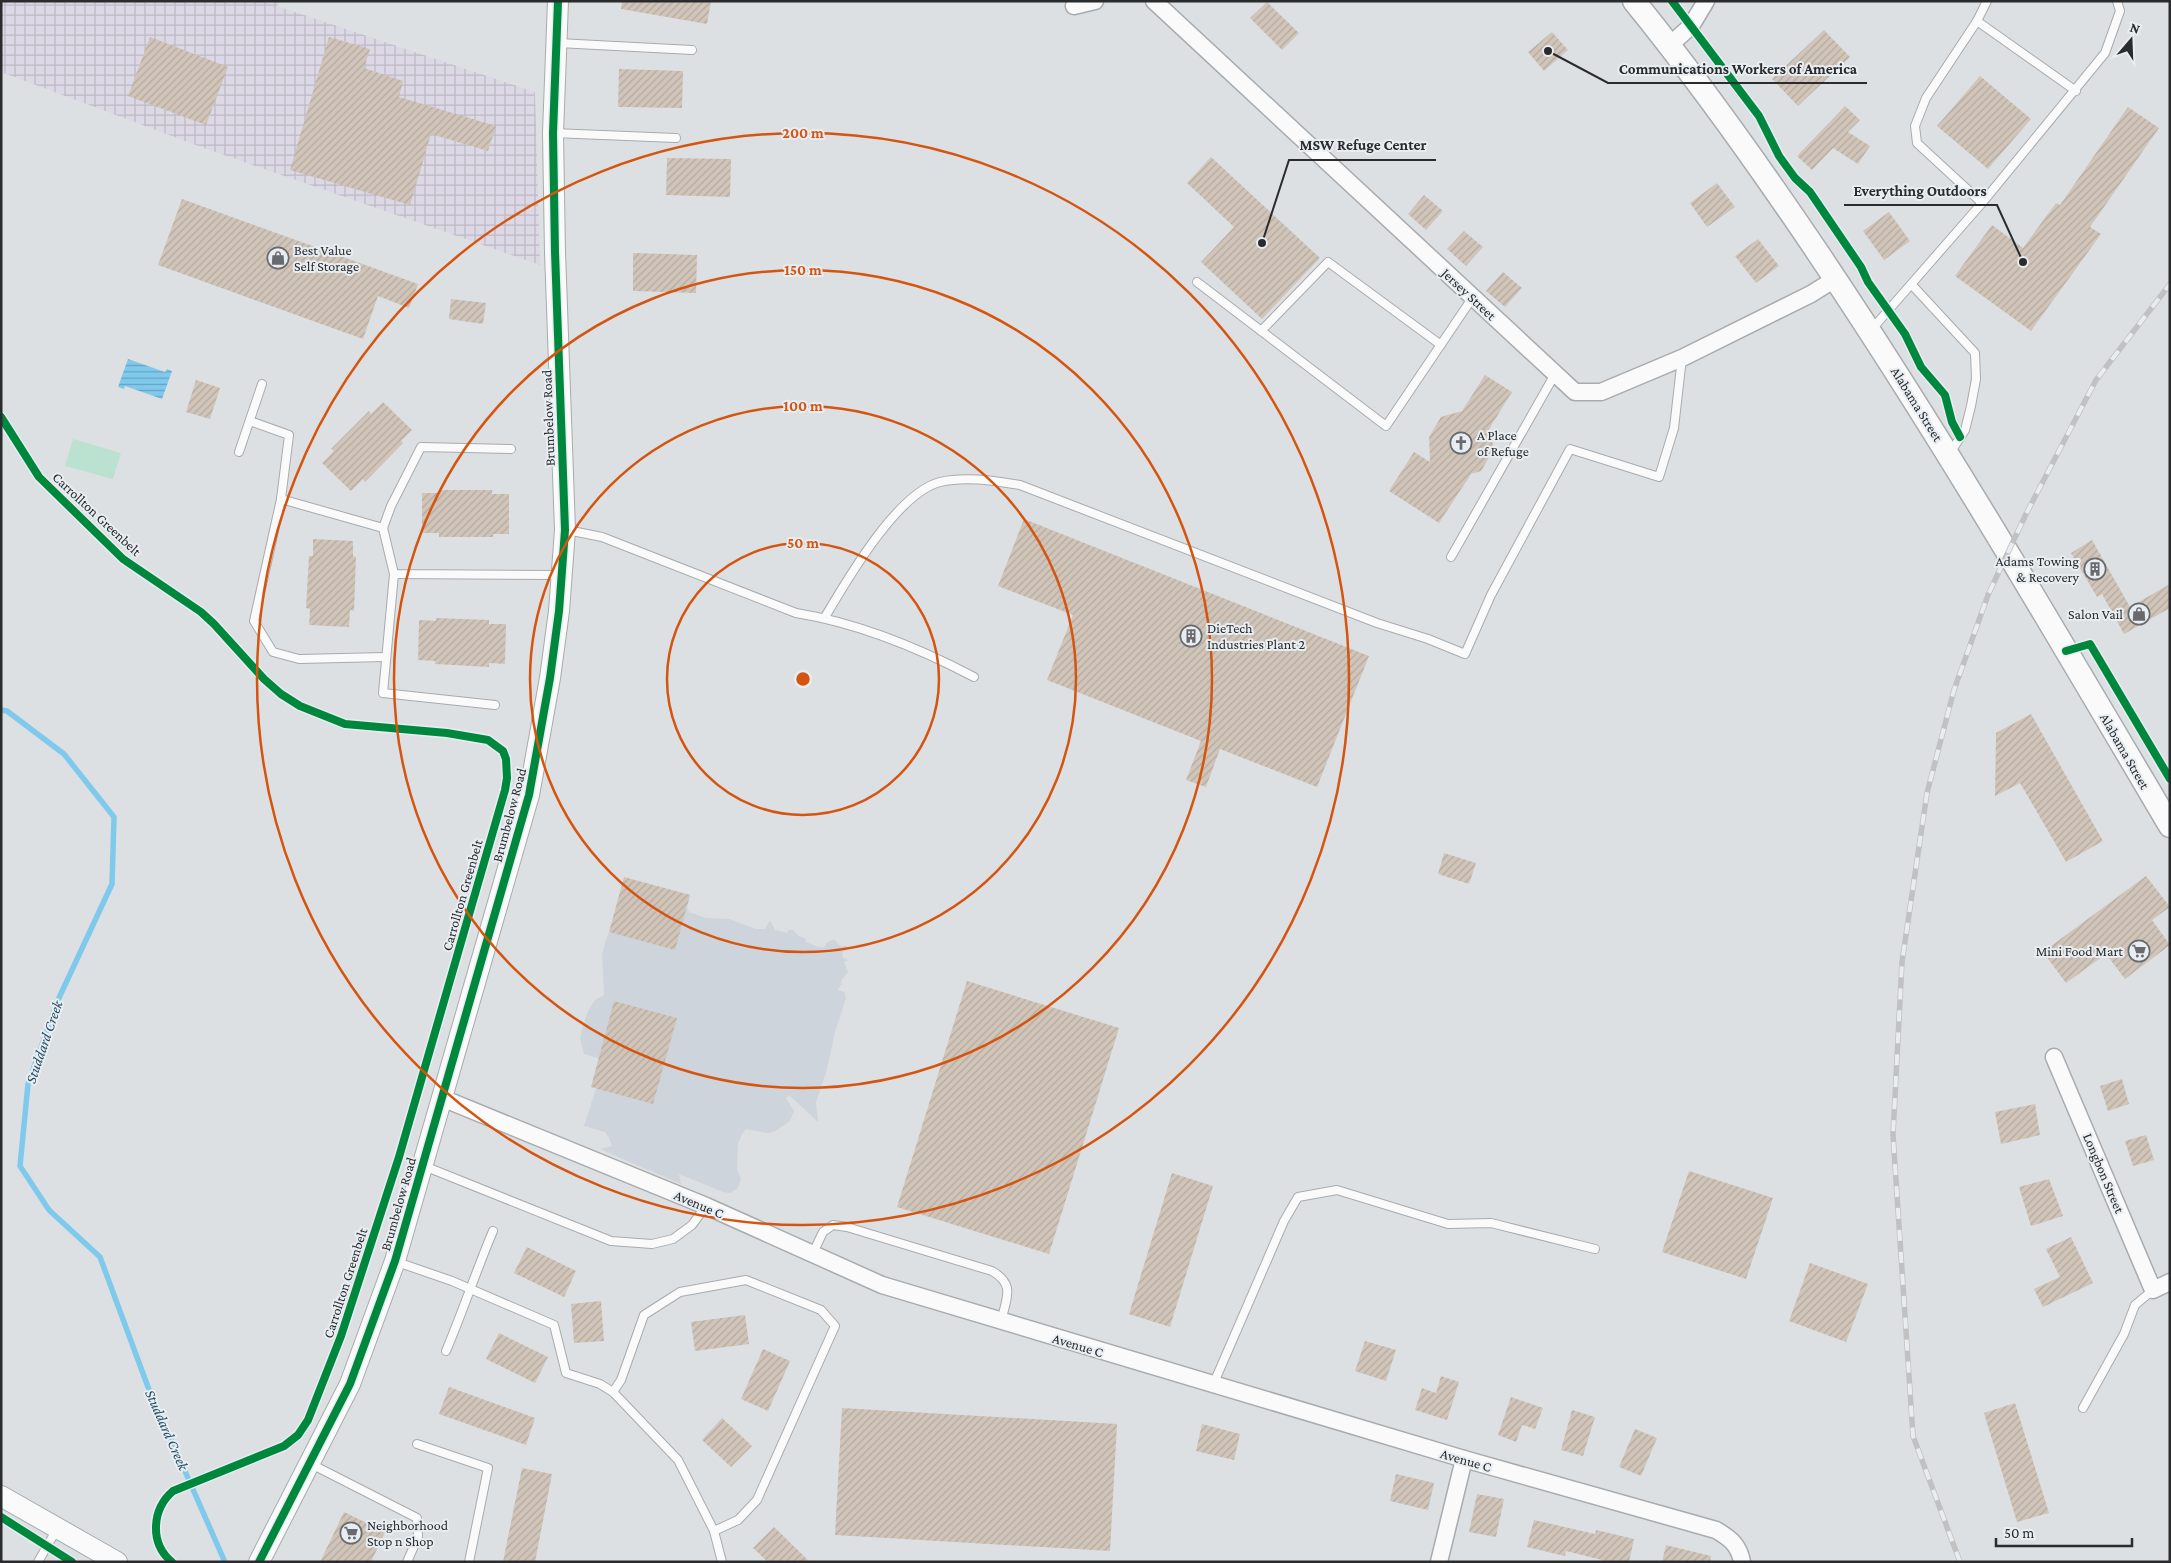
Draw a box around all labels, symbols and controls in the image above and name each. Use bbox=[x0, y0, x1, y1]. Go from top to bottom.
north arrow bbox=[2106, 15, 2156, 65]
text: N bbox=[2128, 19, 2143, 37]
callout: Communications Workers of America bbox=[1608, 53, 1867, 83]
text: Communications Workers of America bbox=[1619, 61, 1858, 77]
text: 200 m bbox=[782, 125, 824, 141]
callout: MSW Refuge Center bbox=[1289, 130, 1436, 160]
text: MSW Refuge Center bbox=[1300, 137, 1426, 153]
callout: Everything Outdoors bbox=[1844, 175, 1997, 205]
text: Everything Outdoors bbox=[1853, 183, 1987, 199]
place label: Best Value Self Storage bbox=[294, 242, 359, 274]
shop icon: Best Value Self Storage bbox=[266, 246, 290, 270]
text: 150 m bbox=[784, 262, 822, 278]
street label: Jersey Street bbox=[1437, 263, 1500, 324]
street label: Alabama Street bbox=[1888, 364, 1946, 445]
street label: Brumbelow Road bbox=[538, 369, 558, 467]
text: 100 m bbox=[783, 398, 823, 414]
place label: A Place of Refuge bbox=[1477, 427, 1529, 459]
church icon: A Place of Refuge bbox=[1449, 431, 1473, 455]
street label: Carrollton Greenbelt bbox=[49, 469, 145, 559]
text: 50 m bbox=[787, 535, 819, 551]
place label: Adams Towing & Recovery bbox=[1996, 553, 2080, 585]
building icon: Adams Towing & Recovery bbox=[2083, 557, 2107, 581]
shop icon: Salon Vail bbox=[2127, 602, 2151, 626]
place label: Salon Vail bbox=[2068, 606, 2123, 622]
place label: DieTech Industries Plant 2 bbox=[1207, 620, 1306, 652]
building icon: DieTech Industries Plant 2 bbox=[1179, 624, 1203, 648]
centre of rings bbox=[794, 670, 812, 688]
street label: Alabama Street bbox=[2097, 710, 2153, 792]
street label: Brumbelow Road bbox=[489, 766, 529, 864]
street label: Carrollton Greenbelt bbox=[438, 837, 486, 953]
supermarket icon: Mini Food Mart bbox=[2127, 939, 2151, 963]
place label: Mini Food Mart bbox=[2036, 943, 2123, 959]
water label: Studdard Creek bbox=[22, 997, 66, 1086]
street label: Longbon Street bbox=[2080, 1131, 2128, 1216]
street label: Brumbelow Road bbox=[377, 1155, 419, 1253]
street label: Avenue C bbox=[672, 1186, 726, 1222]
street label: Carrollton Greenbelt bbox=[320, 1225, 371, 1340]
street label: Avenue C bbox=[1051, 1330, 1105, 1360]
water label: Studdard Creek bbox=[142, 1387, 192, 1474]
street label: Avenue C bbox=[1439, 1445, 1493, 1475]
scale bar bbox=[1996, 1516, 2132, 1548]
place label: Neighborhood Stop n Shop bbox=[367, 1517, 449, 1549]
supermarket icon: Neighborhood Stop n Shop bbox=[339, 1521, 363, 1545]
text: 50 m bbox=[2004, 1525, 2034, 1541]

